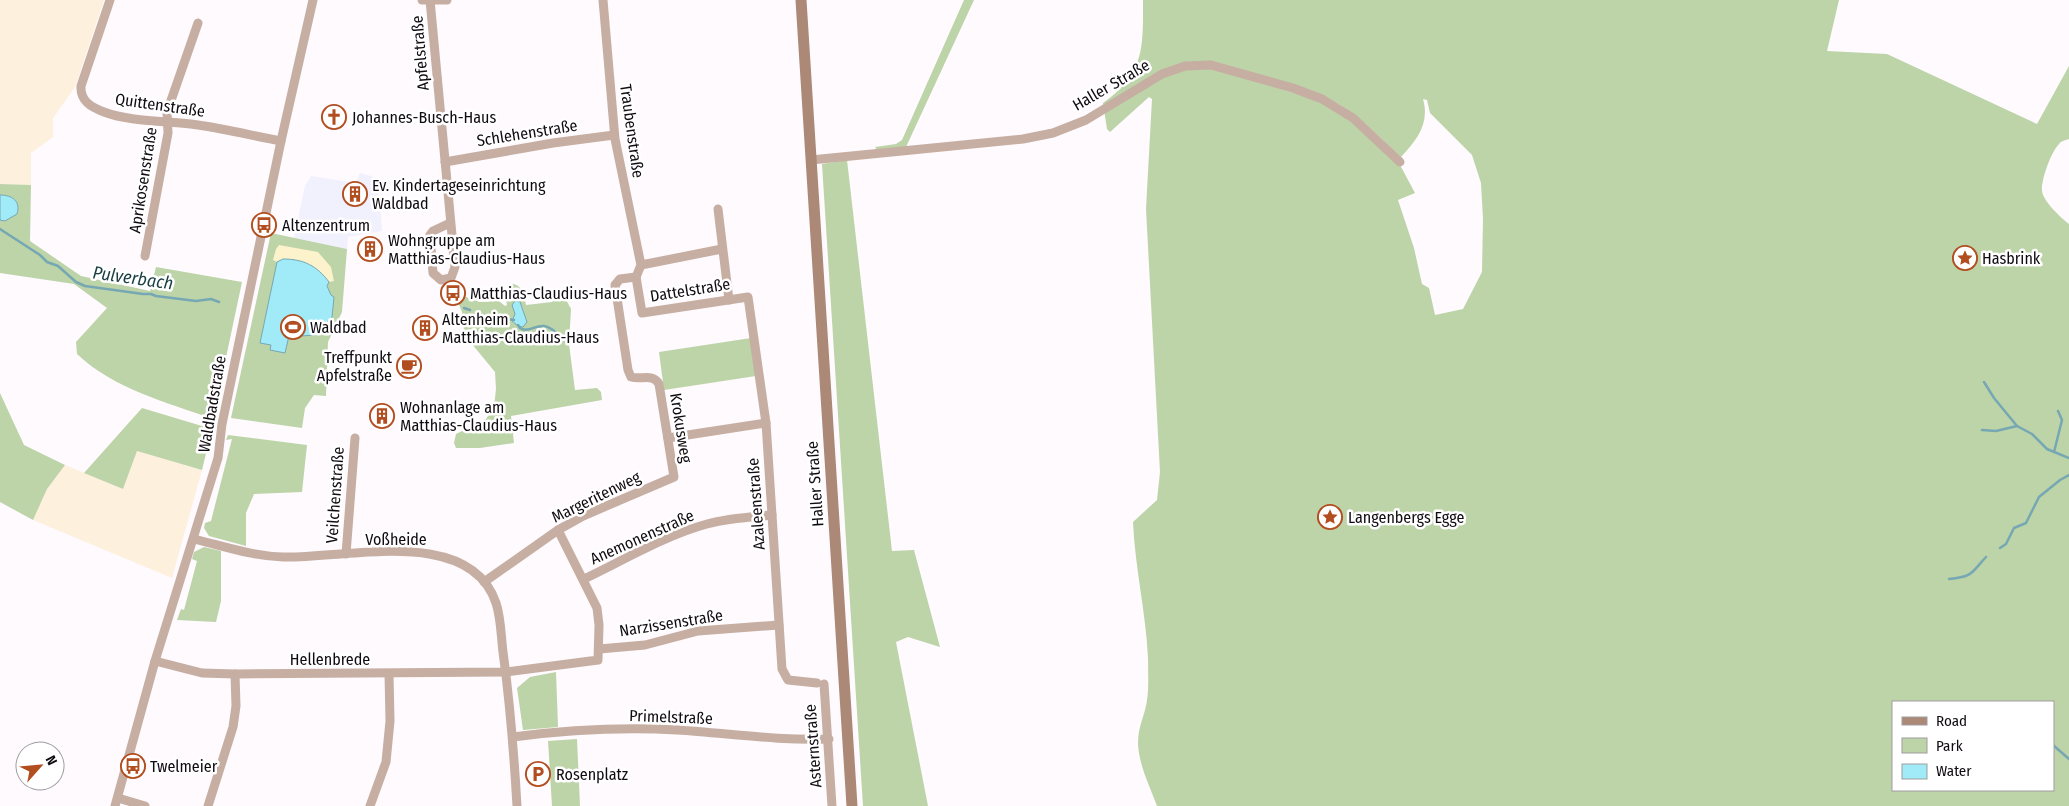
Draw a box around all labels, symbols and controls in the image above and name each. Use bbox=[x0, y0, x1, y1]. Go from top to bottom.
street label: Apfelstraße bbox=[407, 15, 433, 91]
street label: Haller Straße bbox=[1069, 55, 1153, 115]
street label: Traubenstraße bbox=[616, 83, 648, 179]
street label: Quittenstraße bbox=[114, 89, 206, 121]
church icon: Johannes-Busch-Haus bbox=[321, 104, 347, 130]
place label: Johannes-Busch-Haus bbox=[352, 108, 496, 127]
street label: Schlehenstraße bbox=[475, 116, 579, 150]
street label: Aprikosenstraße bbox=[125, 126, 161, 234]
place label: Ev. Kindertageseinrichtung Waldbad bbox=[372, 176, 546, 213]
building icon: Ev. Kindertageseinrichtung Waldbad bbox=[342, 181, 368, 207]
bus stop icon: Altenzentrum bbox=[251, 212, 277, 238]
place label: Altenzentrum bbox=[282, 216, 370, 235]
place label: Wohngruppe am Matthias-Claudius-Haus bbox=[388, 231, 545, 268]
building icon: Wohngruppe am Matthias-Claudius-Haus bbox=[357, 236, 383, 262]
place icon: Hasbrink bbox=[1952, 245, 1978, 271]
place label: Hasbrink bbox=[1982, 249, 2041, 268]
water label: Pulverbach bbox=[91, 261, 175, 295]
street label: Dattelstraße bbox=[649, 274, 731, 306]
bus stop icon: Matthias-Claudius-Haus bbox=[440, 280, 466, 306]
place label: Matthias-Claudius-Haus bbox=[470, 284, 627, 303]
place label: Altenheim Matthias-Claudius-Haus bbox=[442, 310, 599, 347]
sports icon: Waldbad bbox=[280, 314, 306, 340]
building icon: Altenheim Matthias-Claudius-Haus bbox=[412, 315, 438, 341]
place label: Waldbad bbox=[310, 318, 367, 337]
place label: Treffpunkt Apfelstraße bbox=[317, 348, 393, 385]
cafe icon: Treffpunkt Apfelstraße bbox=[396, 353, 422, 379]
street label: Waldbadstraße bbox=[194, 354, 230, 454]
street label: Krokusweg bbox=[666, 392, 696, 465]
place label: Wohnanlage am Matthias-Claudius-Haus bbox=[400, 398, 557, 435]
building icon: Wohnanlage am Matthias-Claudius-Haus bbox=[369, 403, 395, 429]
street label: Haller Straße bbox=[803, 441, 827, 527]
street label: Veilchenstraße bbox=[322, 446, 348, 544]
street label: Azaleenstraße bbox=[743, 457, 769, 551]
street label: Margeritenweg bbox=[548, 467, 644, 527]
place icon: Langenbergs Egge bbox=[1317, 504, 1343, 530]
street label: Anemonenstraße bbox=[587, 506, 697, 568]
place label: Langenbergs Egge bbox=[1348, 508, 1465, 527]
street label: Voßheide bbox=[365, 530, 427, 549]
street label: Narzissenstraße bbox=[618, 605, 724, 641]
street label: Hellenbrede bbox=[290, 650, 370, 669]
legend bbox=[1892, 701, 2054, 791]
street label: Asternstraße bbox=[801, 704, 825, 788]
street label: Primelstraße bbox=[629, 706, 713, 728]
text: Road bbox=[1936, 712, 1967, 730]
text: Park bbox=[1936, 737, 1963, 755]
north arrow bbox=[15, 741, 65, 791]
text: N bbox=[42, 753, 61, 768]
bus stop icon: Twelmeier bbox=[120, 753, 146, 779]
place label: Twelmeier bbox=[150, 757, 218, 776]
parking icon: Rosenplatz bbox=[525, 761, 551, 787]
text: Water bbox=[1936, 762, 1972, 780]
place label: Rosenplatz bbox=[556, 765, 628, 784]

